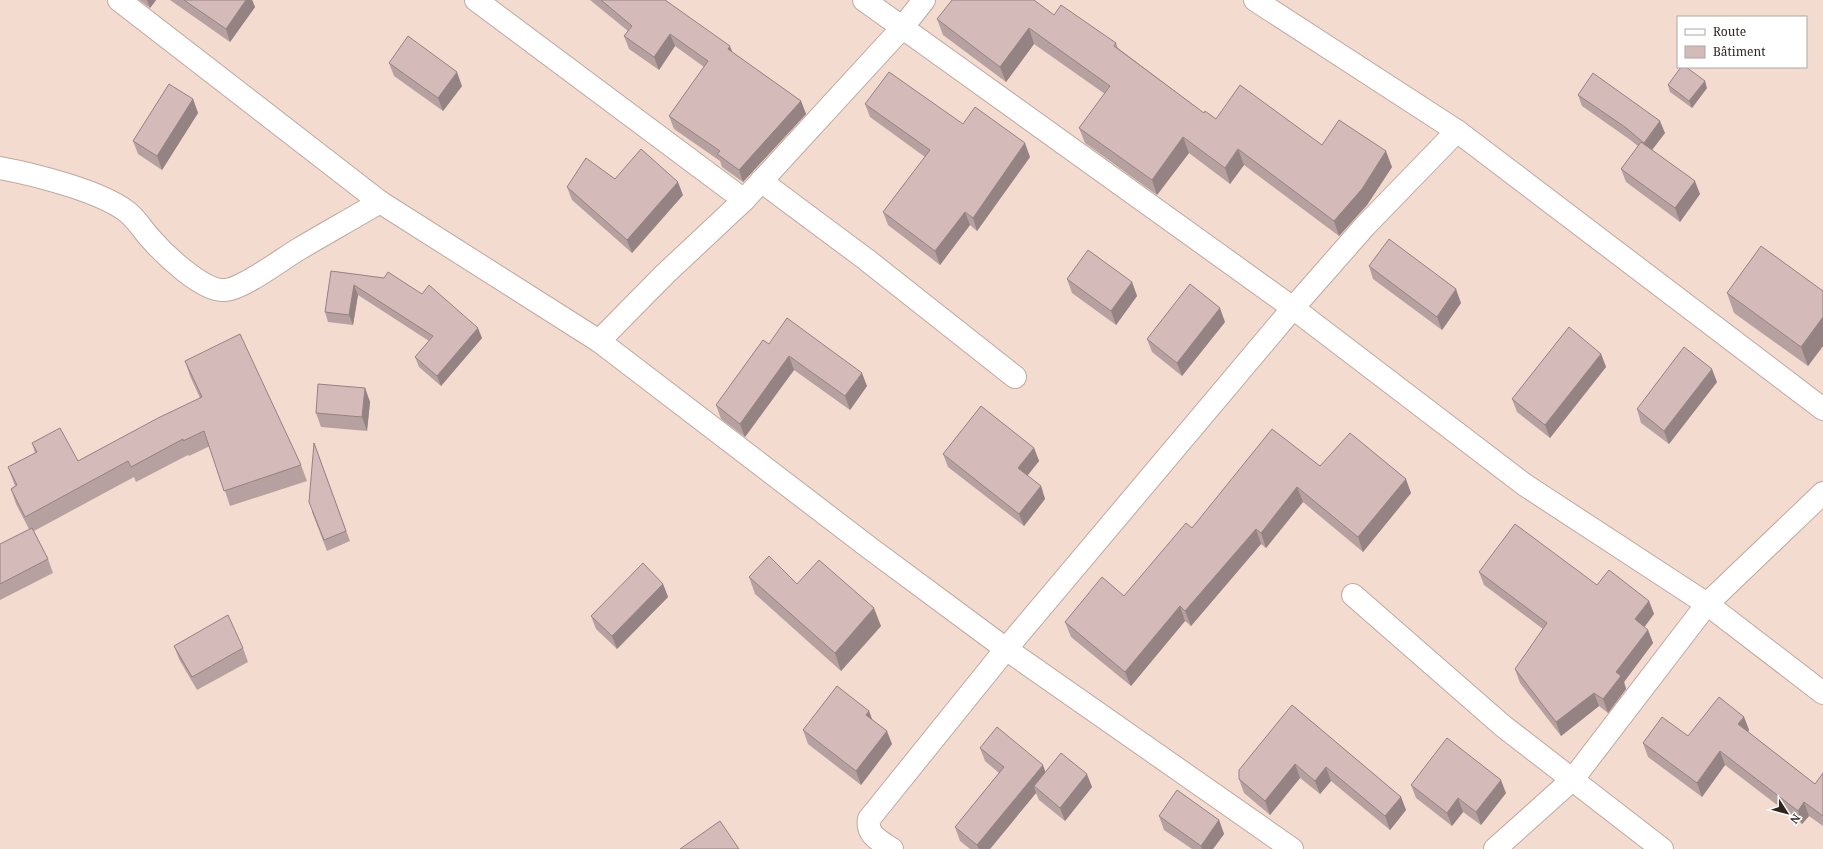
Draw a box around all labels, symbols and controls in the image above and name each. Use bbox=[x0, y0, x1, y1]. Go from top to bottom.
legend bbox=[1677, 16, 1807, 68]
text: Route bbox=[1713, 23, 1746, 40]
text: Bâtiment bbox=[1713, 43, 1765, 60]
north arrow bbox=[1767, 793, 1807, 833]
text: N bbox=[1787, 811, 1804, 827]

